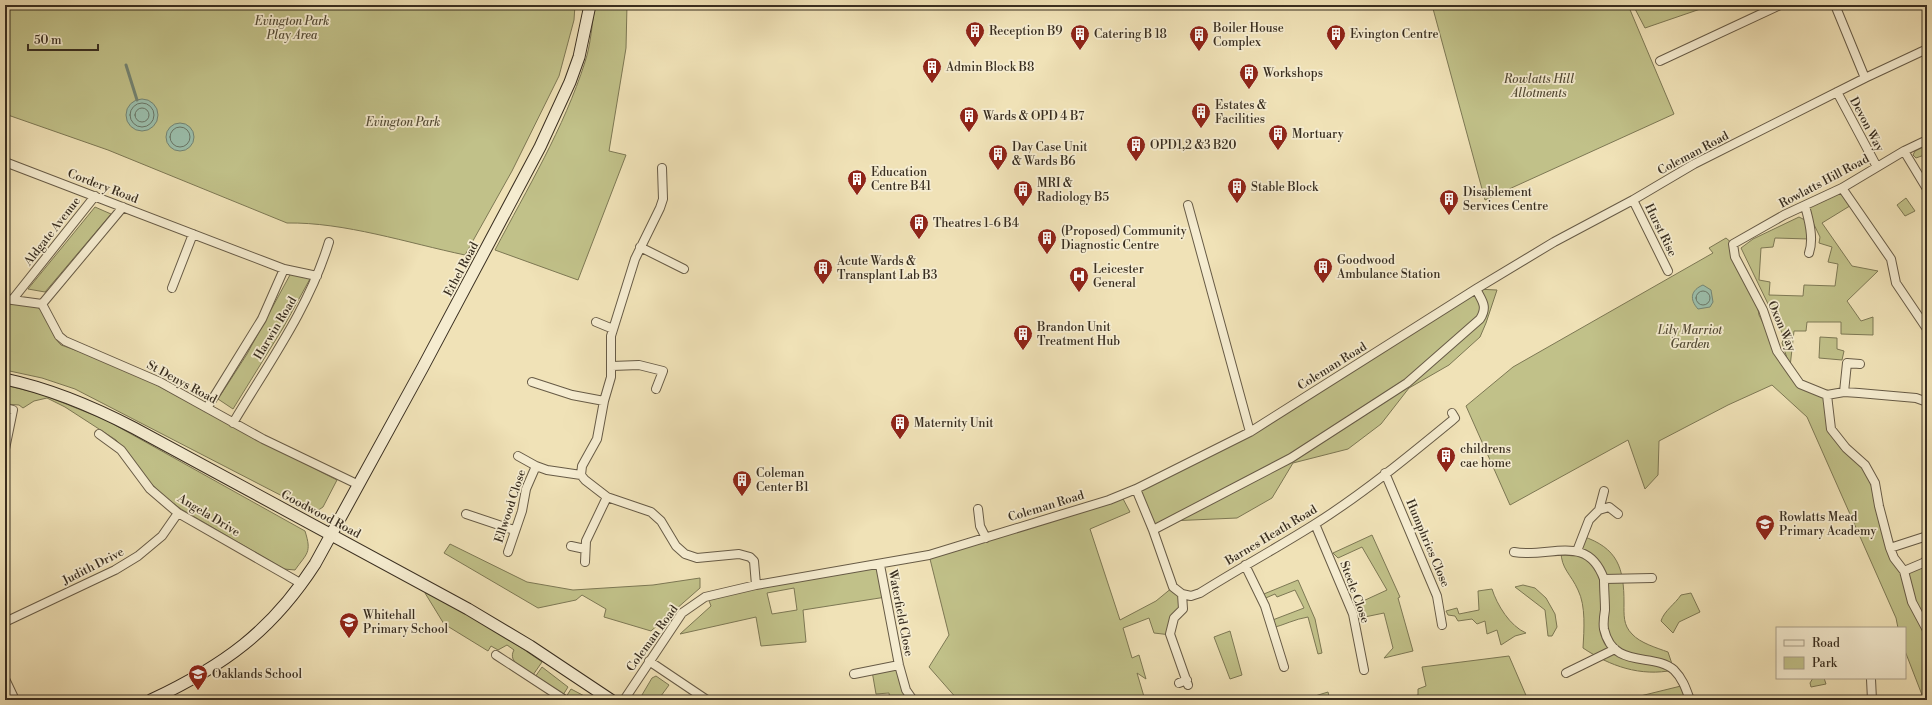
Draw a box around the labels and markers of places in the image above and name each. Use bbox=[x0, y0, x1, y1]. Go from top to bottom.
building icon: Reception B9 bbox=[964, 20, 986, 48]
place label: Boiler House Complex bbox=[1212, 21, 1284, 50]
building icon: Catering B 18 bbox=[1069, 23, 1091, 51]
building icon: Evington Centre bbox=[1325, 23, 1347, 51]
place label: Reception B9 bbox=[989, 24, 1063, 39]
building icon: Boiler House Complex bbox=[1188, 24, 1210, 52]
place label: Catering B 18 bbox=[1094, 27, 1167, 42]
place label: Evington Centre bbox=[1350, 27, 1439, 42]
building icon: Admin Block B8 bbox=[921, 56, 943, 84]
place label: Admin Block B8 bbox=[945, 60, 1034, 75]
building icon: Workshops bbox=[1238, 62, 1260, 90]
place label: Workshops bbox=[1262, 66, 1323, 81]
place label: Estates & Facilities bbox=[1215, 98, 1267, 127]
building icon: Estates & Facilities bbox=[1190, 101, 1212, 129]
building icon: Wards & OPD 4 B7 bbox=[958, 105, 980, 133]
place label: Wards & OPD 4 B7 bbox=[982, 109, 1084, 124]
building icon: Mortuary bbox=[1267, 123, 1289, 151]
place label: Mortuary bbox=[1292, 127, 1344, 142]
building icon: OPD1,2 &3 B20 bbox=[1125, 134, 1147, 162]
place label: OPD1,2 &3 B20 bbox=[1150, 138, 1236, 153]
place label: Day Case Unit & Wards B6 bbox=[1012, 140, 1088, 169]
building icon: Day Case Unit & Wards B6 bbox=[987, 143, 1009, 171]
place label: Education Centre B41 bbox=[871, 165, 932, 194]
building icon: Education Centre B41 bbox=[846, 168, 868, 196]
place label: MRI & Radiology B5 bbox=[1037, 176, 1109, 205]
building icon: Stable Block bbox=[1226, 176, 1248, 204]
building icon: MRI & Radiology B5 bbox=[1012, 179, 1034, 207]
place label: Stable Block bbox=[1251, 180, 1319, 195]
place label: Disablement Services Centre bbox=[1463, 185, 1548, 214]
building icon: Disablement Services Centre bbox=[1438, 188, 1460, 216]
building icon: Theatres 1-6 B4 bbox=[908, 212, 930, 240]
place label: Theatres 1-6 B4 bbox=[933, 216, 1019, 231]
place label: (Proposed) Community Diagnostic Centre bbox=[1061, 224, 1187, 253]
building icon: (Proposed) Community Diagnostic Centre bbox=[1036, 227, 1058, 255]
place label: Goodwood Ambulance Station bbox=[1336, 253, 1440, 282]
place label: Acute Wards & Transplant Lab B3 bbox=[836, 254, 938, 283]
building icon: Goodwood Ambulance Station bbox=[1312, 256, 1334, 284]
building icon: Acute Wards & Transplant Lab B3 bbox=[812, 257, 834, 285]
place label: Leicester General bbox=[1093, 262, 1144, 291]
hospital icon: Leicester General bbox=[1068, 265, 1090, 293]
place label: Brandon Unit Treatment Hub bbox=[1036, 320, 1120, 349]
building icon: Brandon Unit Treatment Hub bbox=[1012, 323, 1034, 351]
building icon: Maternity Unit bbox=[889, 412, 911, 440]
place label: Maternity Unit bbox=[914, 416, 994, 431]
place label: childrens cae home bbox=[1460, 442, 1511, 471]
building icon: childrens cae home bbox=[1435, 445, 1457, 473]
place label: Coleman Center B1 bbox=[756, 466, 810, 495]
building icon: Coleman Center B1 bbox=[731, 469, 753, 497]
place label: Rowlatts Mead Primary Academy bbox=[1779, 510, 1876, 539]
school or university icon: Rowlatts Mead Primary Academy bbox=[1754, 513, 1776, 541]
place label: Whitehall Primary School bbox=[362, 608, 449, 637]
school or university icon: Whitehall Primary School bbox=[338, 611, 360, 639]
school or university icon: Oaklands School bbox=[187, 663, 209, 691]
place label: Oaklands School bbox=[212, 667, 303, 682]

